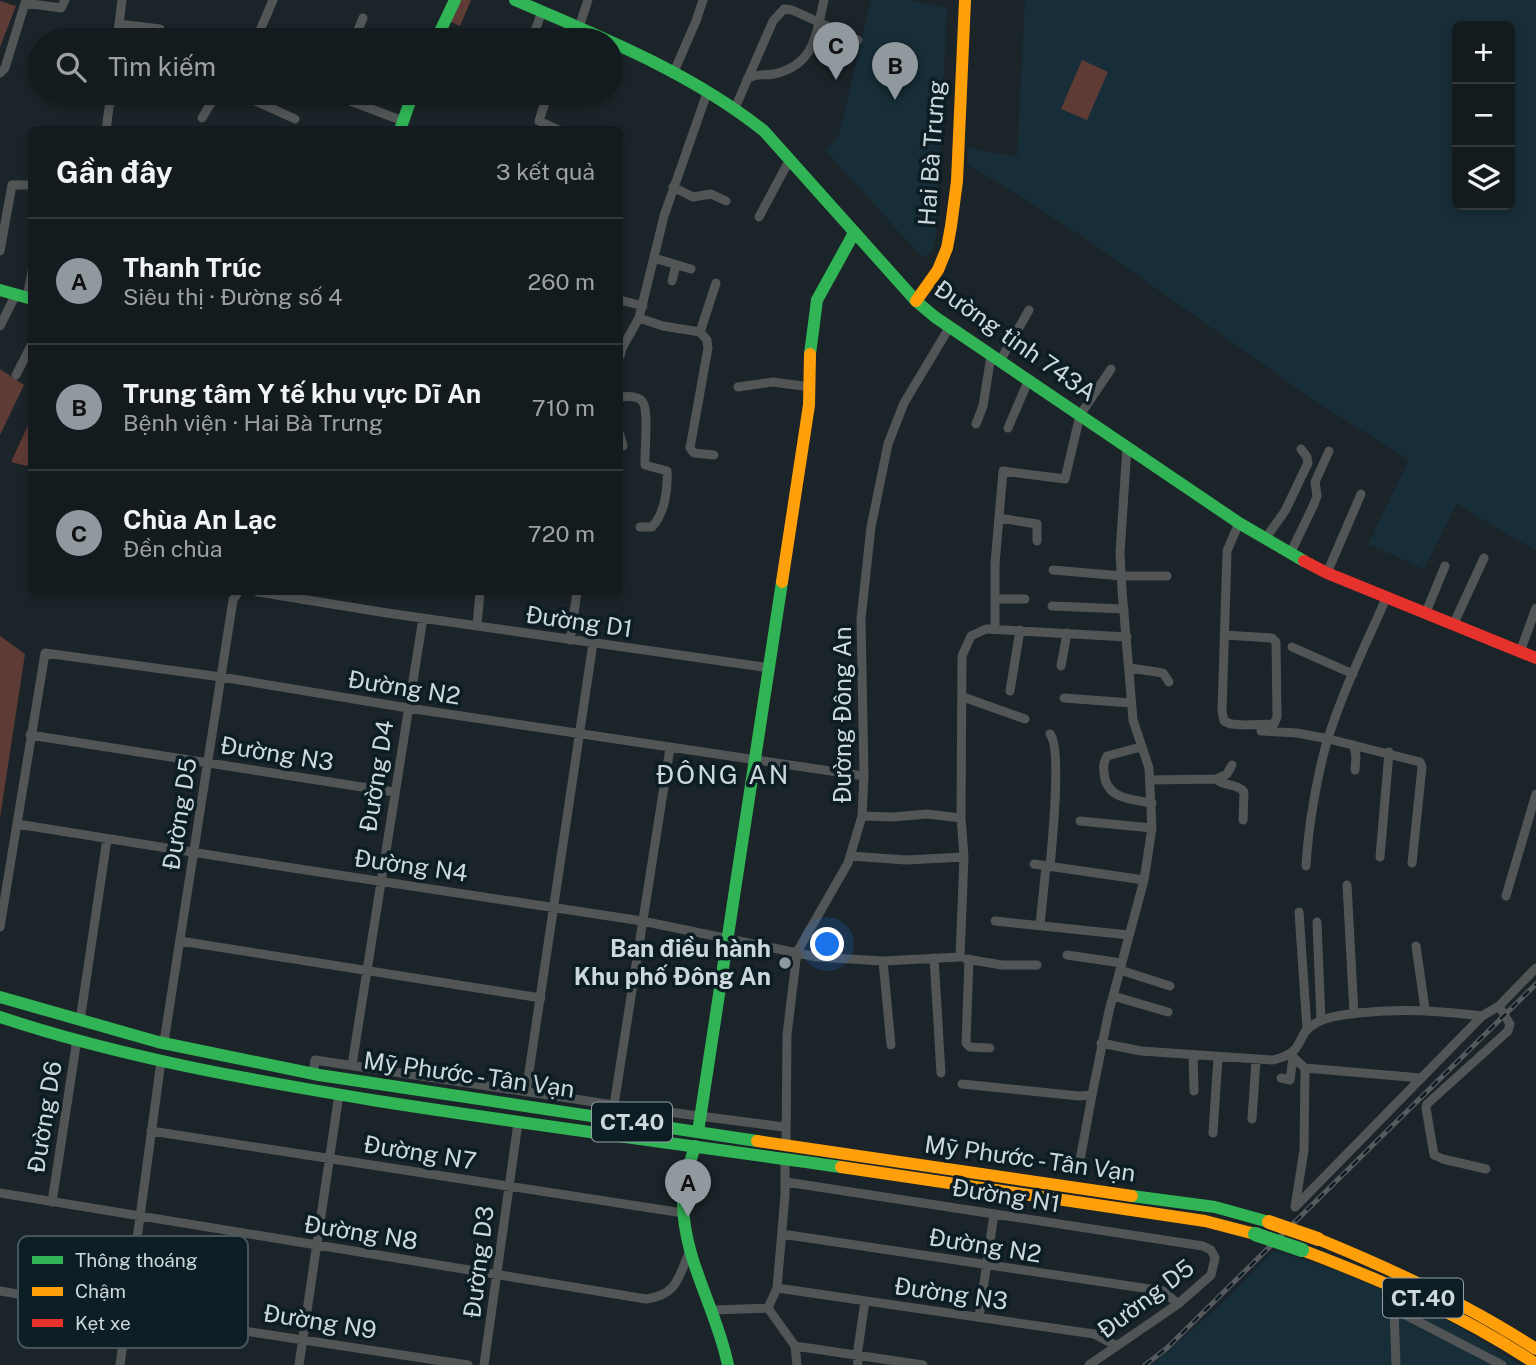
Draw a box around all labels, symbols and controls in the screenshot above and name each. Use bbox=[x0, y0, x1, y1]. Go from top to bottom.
map controls bbox=[1452, 21, 1515, 210]
button: + bbox=[1452, 21, 1515, 84]
pin: C bbox=[813, 22, 859, 80]
search box bbox=[28, 28, 623, 105]
pin: B bbox=[872, 42, 918, 100]
icon: search bbox=[52, 48, 90, 86]
text: Tìm kiếm bbox=[108, 51, 216, 82]
street label: Hai Bà Trưng bbox=[912, 79, 950, 227]
button: − bbox=[1452, 84, 1515, 147]
button: layers bbox=[1452, 147, 1515, 210]
text: Gần đây bbox=[56, 154, 173, 190]
text: 3 kết quả bbox=[496, 158, 595, 185]
text: Thanh Trúc bbox=[123, 252, 262, 283]
text: A bbox=[71, 268, 87, 295]
text: 260 m bbox=[528, 268, 595, 295]
street label: Đường tỉnh 743A bbox=[929, 274, 1102, 406]
text: Siêu thị · Đường số 4 bbox=[123, 283, 343, 310]
text: Trung tâm Y tế khu vực Dĩ An bbox=[123, 378, 481, 409]
text: B bbox=[71, 394, 87, 421]
text: 710 m bbox=[532, 394, 595, 421]
text: Bệnh viện · Hai Bà Trưng bbox=[123, 409, 383, 436]
text: Chùa An Lạc bbox=[123, 504, 277, 535]
text: C bbox=[71, 520, 87, 547]
text: 720 m bbox=[528, 520, 595, 547]
text: Đền chùa bbox=[123, 535, 223, 562]
street label: Đường D1 bbox=[524, 600, 634, 642]
street label: Đường Đông An bbox=[828, 626, 856, 804]
street label: Đường N2 bbox=[346, 664, 462, 710]
street label: Đường D4 bbox=[353, 718, 399, 834]
street label: Đường N3 bbox=[218, 730, 336, 776]
street label: Đường D5 bbox=[156, 756, 202, 872]
district label: ĐÔNG AN bbox=[656, 759, 790, 790]
street label: Đường N4 bbox=[353, 843, 470, 887]
your location bbox=[810, 927, 844, 961]
place label: Ban điều hành Khu phố Đông An bbox=[574, 934, 771, 990]
marker: Ban điều hành Khu phố Đông An bbox=[777, 955, 793, 971]
street label: Mỹ Phước - Tân Vạn bbox=[362, 1045, 576, 1103]
street label: Đường D6 bbox=[21, 1059, 67, 1175]
road number: CT.40 bbox=[592, 1102, 672, 1142]
street label: Đường N7 bbox=[362, 1129, 478, 1175]
street label: Mỹ Phước - Tân Vạn bbox=[923, 1129, 1137, 1187]
pin: A bbox=[665, 1159, 711, 1217]
street label: Đường N1 bbox=[950, 1173, 1062, 1217]
street label: Đường D3 bbox=[457, 1204, 499, 1320]
street label: Đường N8 bbox=[302, 1209, 420, 1255]
street label: Đường N2 bbox=[927, 1222, 1043, 1268]
legend bbox=[18, 1236, 248, 1348]
text: Thông thoáng bbox=[75, 1249, 198, 1271]
street label: Đường D5 bbox=[1092, 1253, 1199, 1343]
street label: Đường N3 bbox=[893, 1271, 1010, 1315]
road number: CT.40 bbox=[1383, 1278, 1463, 1317]
text: Chậm bbox=[75, 1280, 126, 1302]
street label: Đường N9 bbox=[262, 1298, 379, 1344]
text: Kẹt xe bbox=[75, 1312, 131, 1334]

